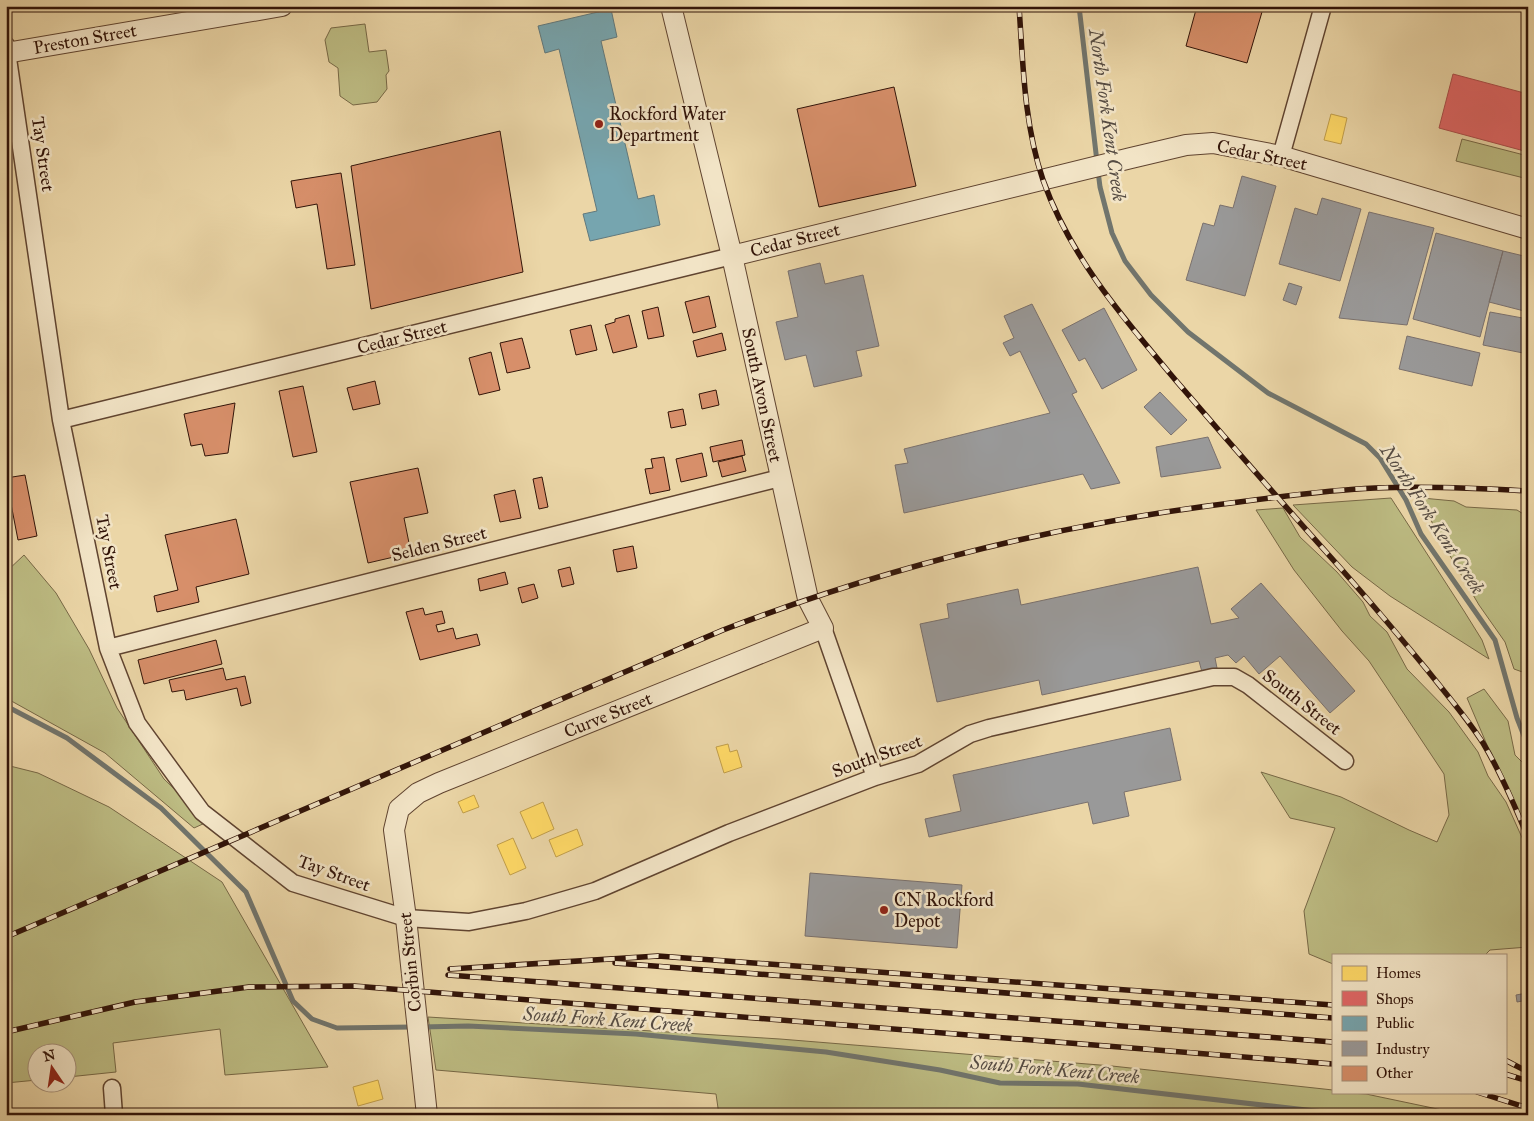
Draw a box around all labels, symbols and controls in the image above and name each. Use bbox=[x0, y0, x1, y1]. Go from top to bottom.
street label: Preston Street bbox=[31, 19, 139, 59]
water label: North Fork Kent Creek bbox=[1084, 26, 1131, 203]
place label: Rockford Water Department bbox=[609, 103, 726, 146]
street label: Tay Street bbox=[27, 115, 59, 194]
marker: Rockford Water Department bbox=[593, 118, 605, 130]
street label: Cedar Street bbox=[1215, 135, 1310, 175]
street label: Cedar Street bbox=[748, 218, 843, 262]
street label: Cedar Street bbox=[355, 315, 450, 359]
street label: South Avon Street bbox=[737, 326, 787, 465]
water label: North Fork Kent Creek bbox=[1375, 439, 1490, 599]
street label: Tay Street bbox=[91, 513, 127, 592]
street label: Selden Street bbox=[389, 521, 490, 566]
street label: South Street bbox=[1258, 664, 1346, 740]
street label: Curve Street bbox=[561, 687, 656, 743]
street label: South Street bbox=[829, 729, 926, 782]
street label: Tay Street bbox=[295, 850, 374, 896]
place label: CN Rockford Depot bbox=[894, 889, 994, 932]
marker: CN Rockford Depot bbox=[878, 904, 890, 916]
street label: Corbin Street bbox=[394, 910, 426, 1013]
legend bbox=[1332, 954, 1506, 1094]
text: Homes bbox=[1376, 964, 1421, 982]
text: Shops bbox=[1376, 990, 1414, 1008]
water label: South Fork Kent Creek bbox=[521, 1002, 694, 1037]
text: Public bbox=[1376, 1014, 1414, 1032]
text: Industry bbox=[1376, 1040, 1430, 1058]
north arrow bbox=[28, 1044, 78, 1094]
text: N bbox=[41, 1046, 57, 1065]
water label: South Fork Kent Creek bbox=[968, 1051, 1141, 1088]
text: Other bbox=[1376, 1064, 1413, 1082]

